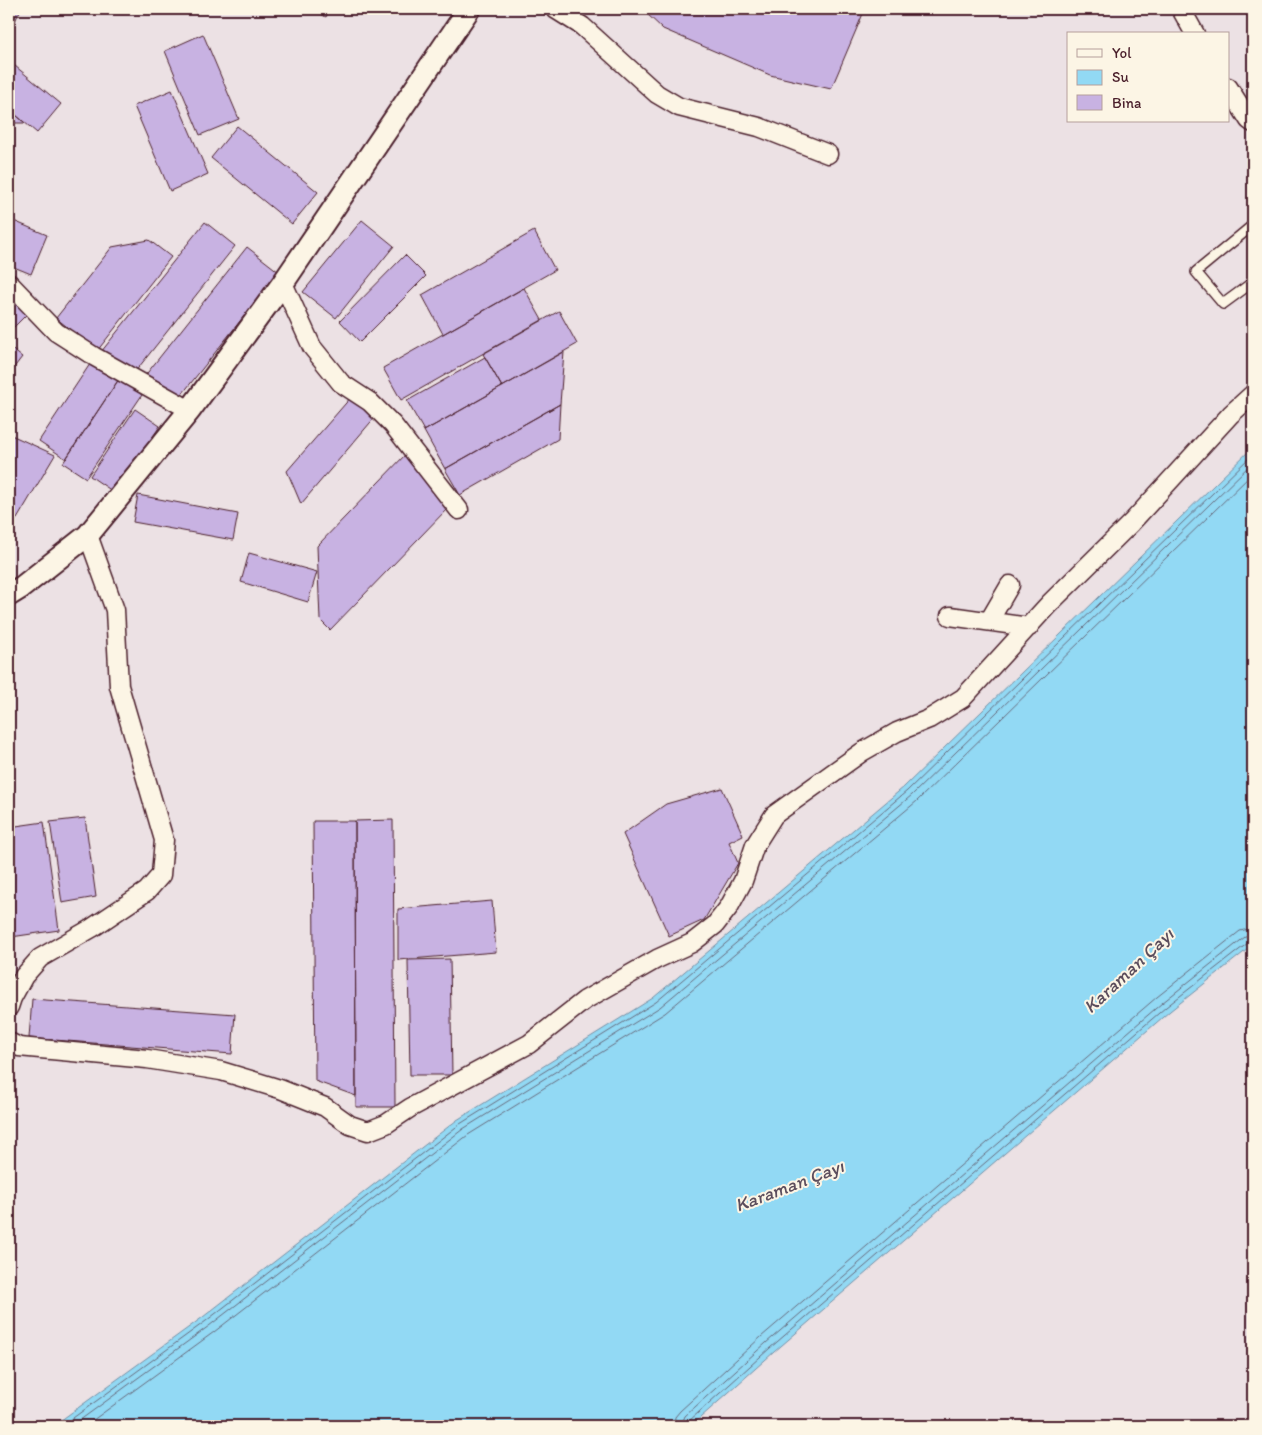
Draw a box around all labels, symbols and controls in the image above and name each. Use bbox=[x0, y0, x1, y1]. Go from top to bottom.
legend bbox=[1067, 32, 1230, 122]
text: Yol bbox=[1112, 44, 1132, 62]
text: Su bbox=[1112, 68, 1129, 86]
text: Bina bbox=[1112, 94, 1142, 112]
water label: Karaman Çayı bbox=[1078, 922, 1179, 1018]
water label: Karaman Çayı bbox=[731, 1154, 848, 1217]

